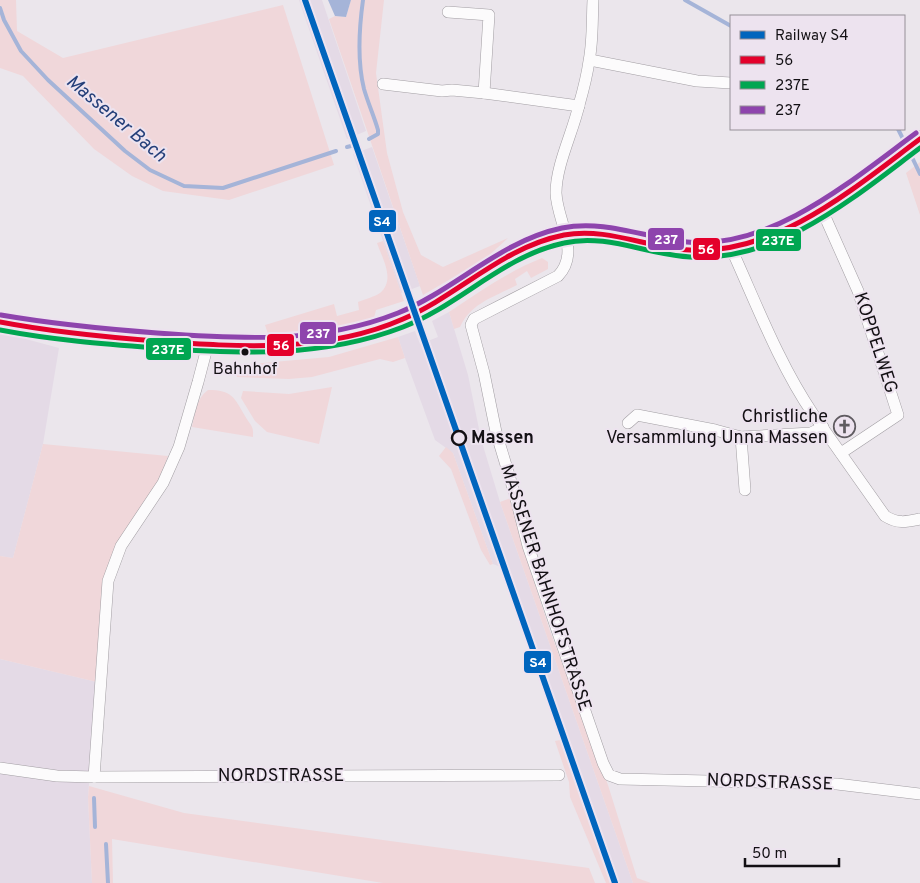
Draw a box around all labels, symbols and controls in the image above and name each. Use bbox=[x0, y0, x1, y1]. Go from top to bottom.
legend bbox=[730, 15, 905, 130]
text: Railway S4 bbox=[775, 27, 849, 46]
text: 56 bbox=[775, 52, 793, 71]
water label: Massener Bach bbox=[61, 70, 172, 168]
text: 237E bbox=[775, 77, 810, 96]
text: 237 bbox=[775, 102, 801, 121]
line badge: S4 bbox=[368, 209, 397, 233]
text: S4 bbox=[373, 214, 391, 231]
line badge: 237 bbox=[647, 227, 685, 251]
line badge: 237E bbox=[755, 228, 802, 252]
text: 237 bbox=[654, 232, 678, 249]
text: 237E bbox=[762, 233, 795, 250]
line badge: 56 bbox=[692, 237, 721, 261]
text: 56 bbox=[697, 242, 715, 259]
street label: KOPPELWEG bbox=[848, 290, 902, 396]
line badge: 237 bbox=[299, 321, 337, 345]
text: 237 bbox=[306, 326, 330, 343]
line badge: 56 bbox=[266, 333, 295, 357]
line badge: 237E bbox=[145, 337, 192, 361]
text: 56 bbox=[272, 338, 290, 355]
text: 237E bbox=[152, 342, 185, 359]
marker: Bahnhof bbox=[240, 347, 250, 357]
place label: Bahnhof bbox=[213, 359, 278, 381]
place label: Christliche Versammlung Unna Massen bbox=[606, 406, 828, 450]
church icon: Christliche Versammlung Unna Massen bbox=[832, 415, 856, 439]
place label: Massen bbox=[471, 427, 534, 450]
marker: Massen bbox=[451, 430, 467, 446]
street label: MASSENER BAHNHOFSTRASSE bbox=[494, 462, 596, 714]
line badge: S4 bbox=[523, 650, 552, 674]
text: S4 bbox=[529, 655, 547, 672]
street label: NORDSTRASSE bbox=[218, 765, 344, 788]
street label: NORDSTRASSE bbox=[706, 769, 834, 797]
scale bar bbox=[745, 836, 839, 868]
text: 50 m bbox=[752, 845, 787, 864]

